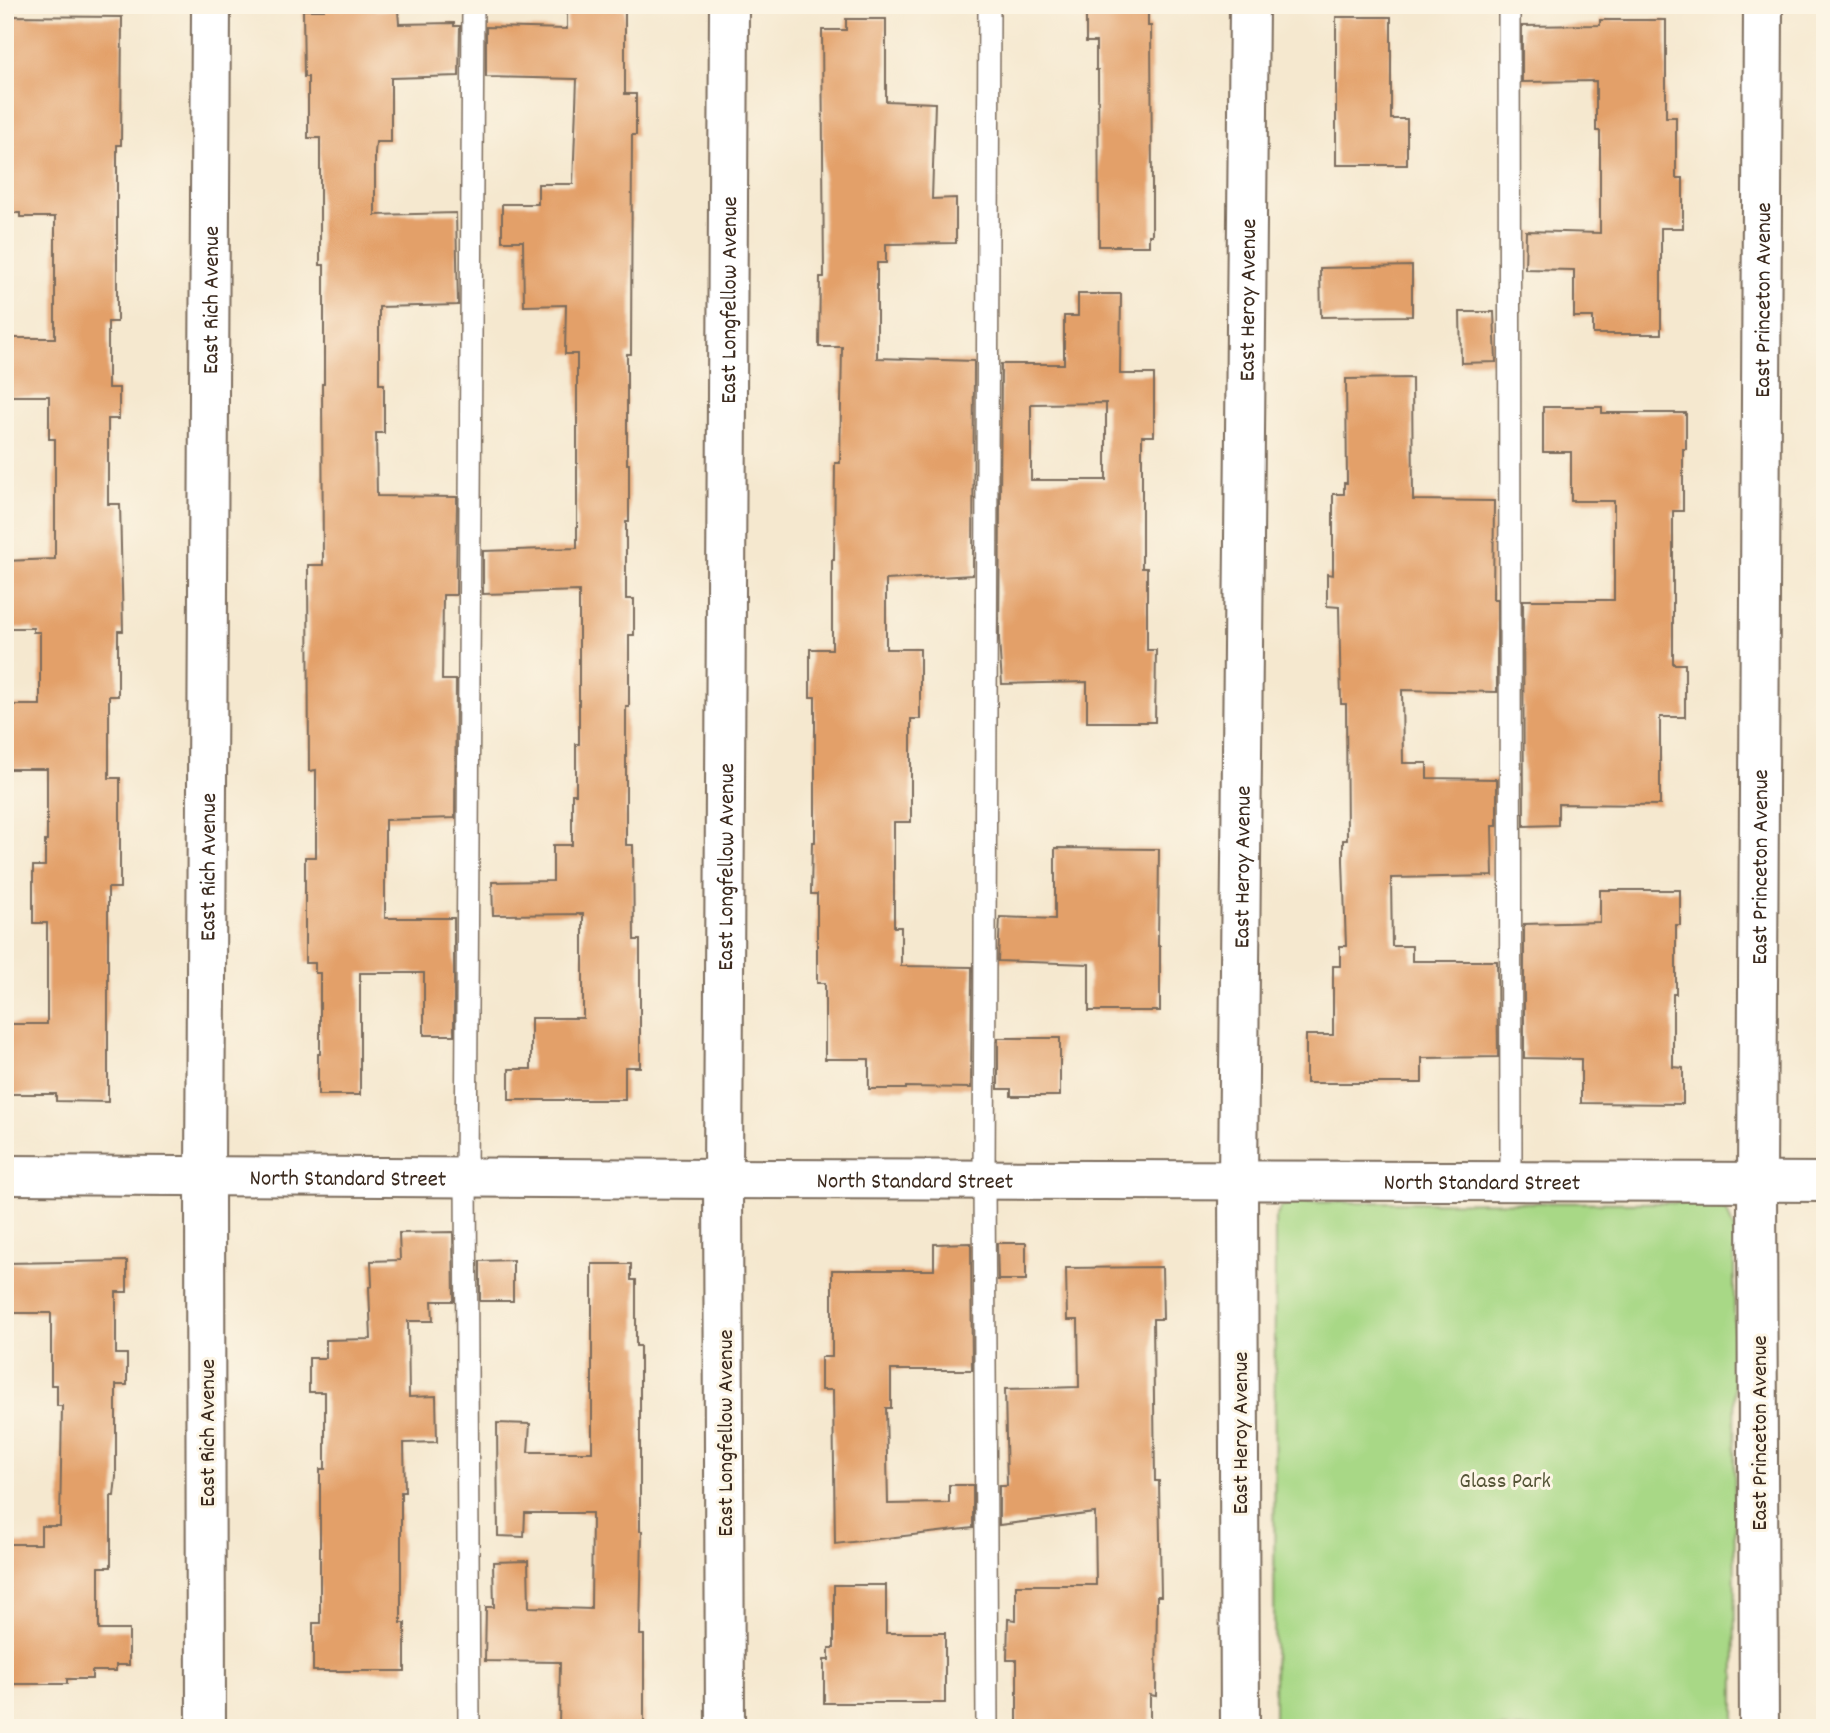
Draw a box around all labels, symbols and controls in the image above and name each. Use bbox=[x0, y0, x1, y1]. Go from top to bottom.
street label: East Longfellow Avenue bbox=[714, 196, 748, 404]
street label: East Princeton Avenue bbox=[1748, 202, 1782, 398]
street label: East Heroy Avenue bbox=[1232, 218, 1267, 382]
street label: East Rich Avenue bbox=[196, 226, 230, 374]
street label: East Longfellow Avenue bbox=[711, 763, 745, 971]
street label: East Princeton Avenue bbox=[1745, 769, 1779, 965]
street label: East Heroy Avenue bbox=[1227, 785, 1262, 949]
street label: East Rich Avenue bbox=[193, 793, 227, 941]
street label: North Standard Street bbox=[250, 1163, 446, 1197]
street label: North Standard Street bbox=[817, 1166, 1013, 1200]
street label: North Standard Street bbox=[1384, 1168, 1580, 1201]
street label: East Longfellow Avenue bbox=[711, 1329, 744, 1537]
street label: East Princeton Avenue bbox=[1745, 1335, 1778, 1531]
street label: East Heroy Avenue bbox=[1226, 1352, 1259, 1514]
street label: East Rich Avenue bbox=[193, 1359, 226, 1507]
park label: Glass Park bbox=[1459, 1466, 1551, 1499]

